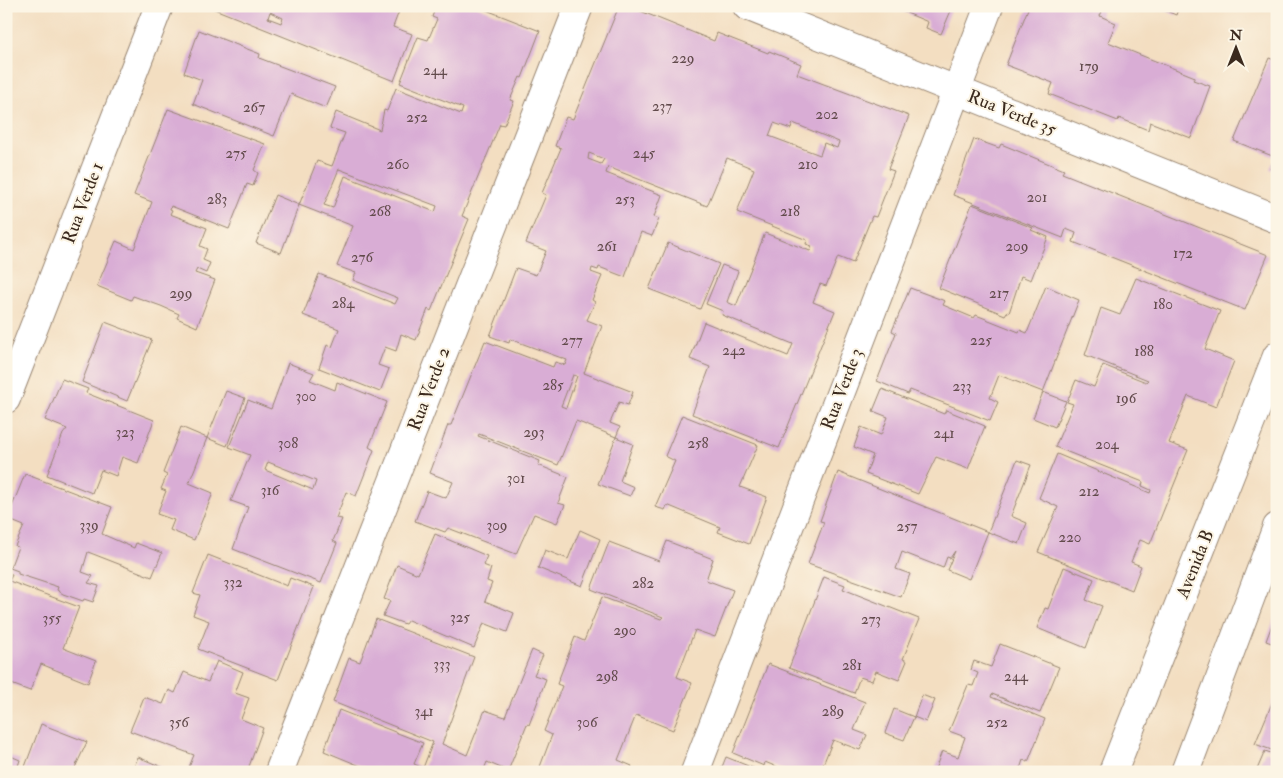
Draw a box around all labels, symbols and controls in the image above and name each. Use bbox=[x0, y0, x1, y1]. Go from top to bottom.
north arrow bbox=[1210, 22, 1260, 72]
text: N bbox=[1229, 27, 1243, 44]
house number: 229 bbox=[672, 49, 694, 68]
house number: 179 bbox=[1079, 57, 1099, 76]
house number: 244 bbox=[423, 61, 448, 80]
street label: Rua Verde 35 bbox=[964, 85, 1060, 141]
house number: 237 bbox=[652, 97, 672, 116]
house number: 267 bbox=[243, 98, 265, 117]
house number: 202 bbox=[816, 105, 839, 124]
house number: 252 bbox=[406, 108, 428, 127]
house number: 275 bbox=[225, 144, 247, 163]
house number: 245 bbox=[633, 144, 656, 163]
house number: 260 bbox=[387, 155, 409, 174]
house number: 210 bbox=[798, 155, 818, 174]
street label: Rua Verde 1 bbox=[57, 159, 109, 247]
house number: 201 bbox=[1027, 188, 1047, 207]
house number: 283 bbox=[207, 190, 227, 209]
house number: 253 bbox=[615, 190, 635, 209]
house number: 268 bbox=[369, 202, 391, 221]
house number: 218 bbox=[780, 202, 800, 221]
house number: 261 bbox=[597, 237, 617, 256]
house number: 209 bbox=[1006, 237, 1028, 256]
house number: 172 bbox=[1173, 244, 1193, 263]
house number: 276 bbox=[351, 248, 374, 267]
house number: 299 bbox=[170, 284, 192, 303]
house number: 217 bbox=[989, 284, 1009, 303]
house number: 284 bbox=[332, 294, 355, 313]
house number: 180 bbox=[1153, 295, 1173, 314]
house number: 277 bbox=[561, 331, 583, 350]
house number: 225 bbox=[970, 331, 992, 350]
house number: 242 bbox=[722, 341, 746, 360]
house number: 188 bbox=[1134, 342, 1154, 361]
street label: Rua Verde 2 bbox=[403, 344, 455, 434]
street label: Rua Verde 3 bbox=[816, 345, 868, 433]
house number: 285 bbox=[542, 376, 564, 395]
house number: 233 bbox=[952, 377, 972, 396]
house number: 300 bbox=[295, 387, 317, 406]
house number: 196 bbox=[1116, 389, 1138, 408]
house number: 323 bbox=[115, 423, 135, 442]
house number: 293 bbox=[523, 423, 545, 442]
house number: 241 bbox=[933, 424, 955, 443]
house number: 308 bbox=[278, 434, 298, 453]
house number: 258 bbox=[687, 434, 709, 453]
house number: 204 bbox=[1095, 435, 1120, 454]
house number: 301 bbox=[507, 469, 525, 488]
house number: 316 bbox=[261, 481, 281, 500]
house number: 212 bbox=[1079, 482, 1100, 501]
house number: 339 bbox=[79, 516, 99, 535]
house number: 309 bbox=[486, 516, 508, 535]
house number: 257 bbox=[896, 517, 918, 536]
street label: Avenida B bbox=[1170, 526, 1219, 603]
house number: 220 bbox=[1059, 528, 1081, 547]
house number: 332 bbox=[223, 573, 243, 592]
house number: 282 bbox=[632, 574, 655, 593]
house number: 325 bbox=[450, 608, 470, 627]
house number: 355 bbox=[43, 609, 62, 628]
house number: 273 bbox=[861, 610, 881, 629]
house number: 290 bbox=[614, 621, 636, 640]
house number: 333 bbox=[433, 655, 451, 674]
house number: 281 bbox=[842, 656, 862, 675]
house number: 298 bbox=[596, 667, 618, 686]
house number: 244 bbox=[1004, 667, 1029, 686]
house number: 341 bbox=[414, 702, 434, 721]
house number: 289 bbox=[822, 702, 844, 721]
house number: 356 bbox=[169, 713, 190, 732]
house number: 306 bbox=[576, 713, 599, 732]
house number: 252 bbox=[986, 713, 1008, 732]

